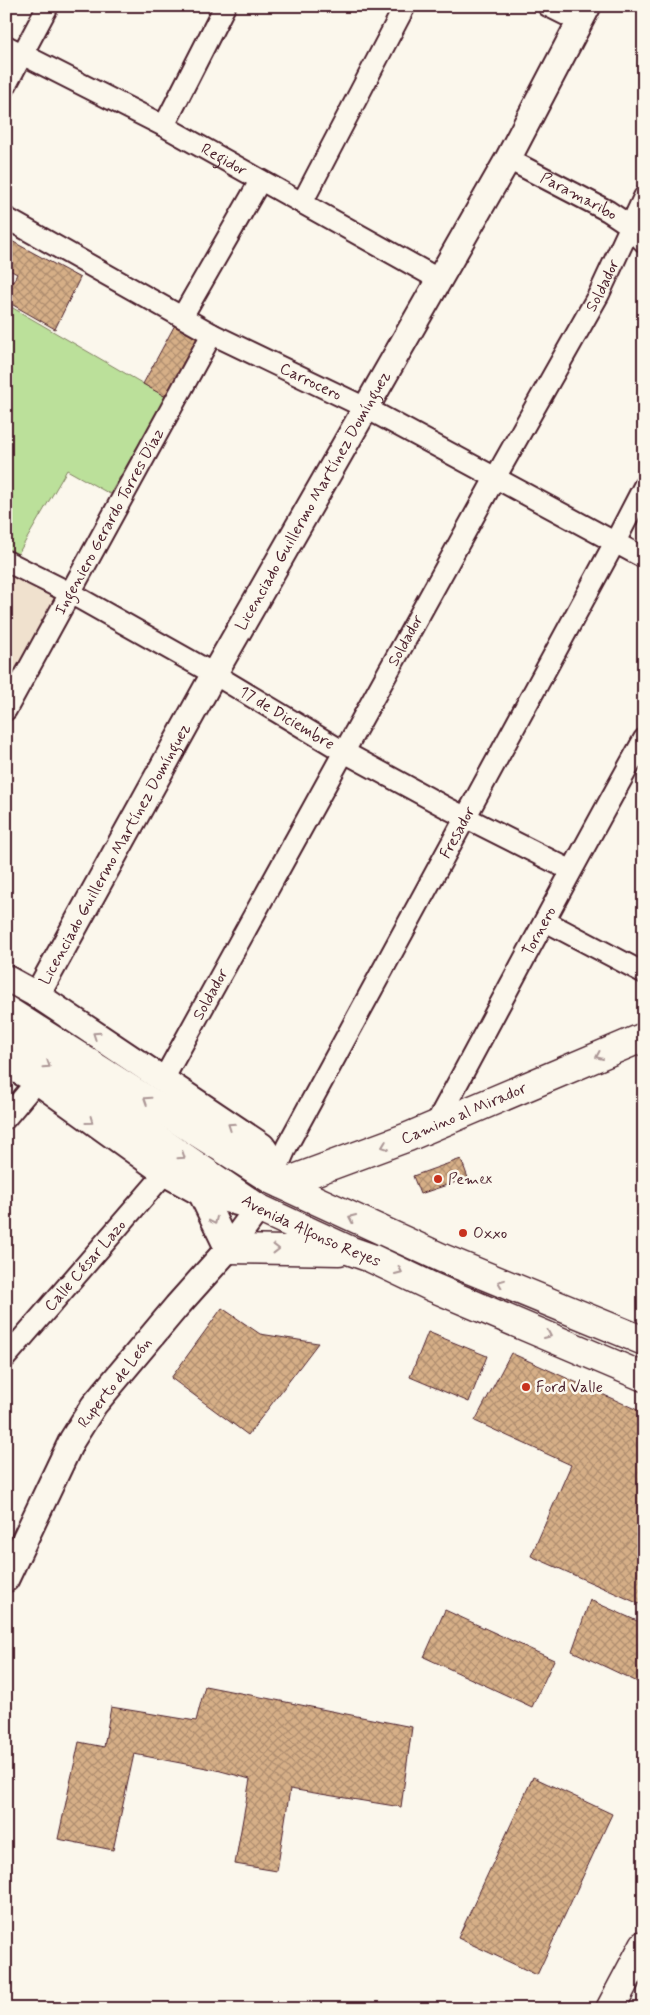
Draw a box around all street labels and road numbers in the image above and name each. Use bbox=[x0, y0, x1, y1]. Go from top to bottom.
street label: Regidor bbox=[197, 138, 251, 181]
street label: Paramaribo bbox=[537, 167, 622, 225]
street label: Soldador bbox=[581, 256, 624, 316]
street label: Carrocero bbox=[276, 358, 345, 405]
street label: Licenciado Guillermo Martínez Domínguez bbox=[231, 367, 395, 634]
street label: Ingeniero Gerardo Torres Díaz bbox=[50, 424, 169, 618]
street label: Soldador bbox=[383, 611, 428, 670]
street label: 17 de Diciembre bbox=[235, 681, 339, 755]
street label: Licenciado Guillermo Martínez Domínguez bbox=[34, 720, 195, 988]
street label: Fresador bbox=[435, 802, 480, 862]
street label: Tornero bbox=[517, 903, 561, 960]
street label: Soldador bbox=[188, 964, 233, 1024]
street label: Camino al Mirador bbox=[398, 1077, 530, 1149]
street label: Avenida Alfonso Reyes bbox=[238, 1189, 384, 1272]
street label: Calle César Lazo bbox=[40, 1215, 131, 1316]
street label: Ruperto de León bbox=[73, 1333, 157, 1433]

